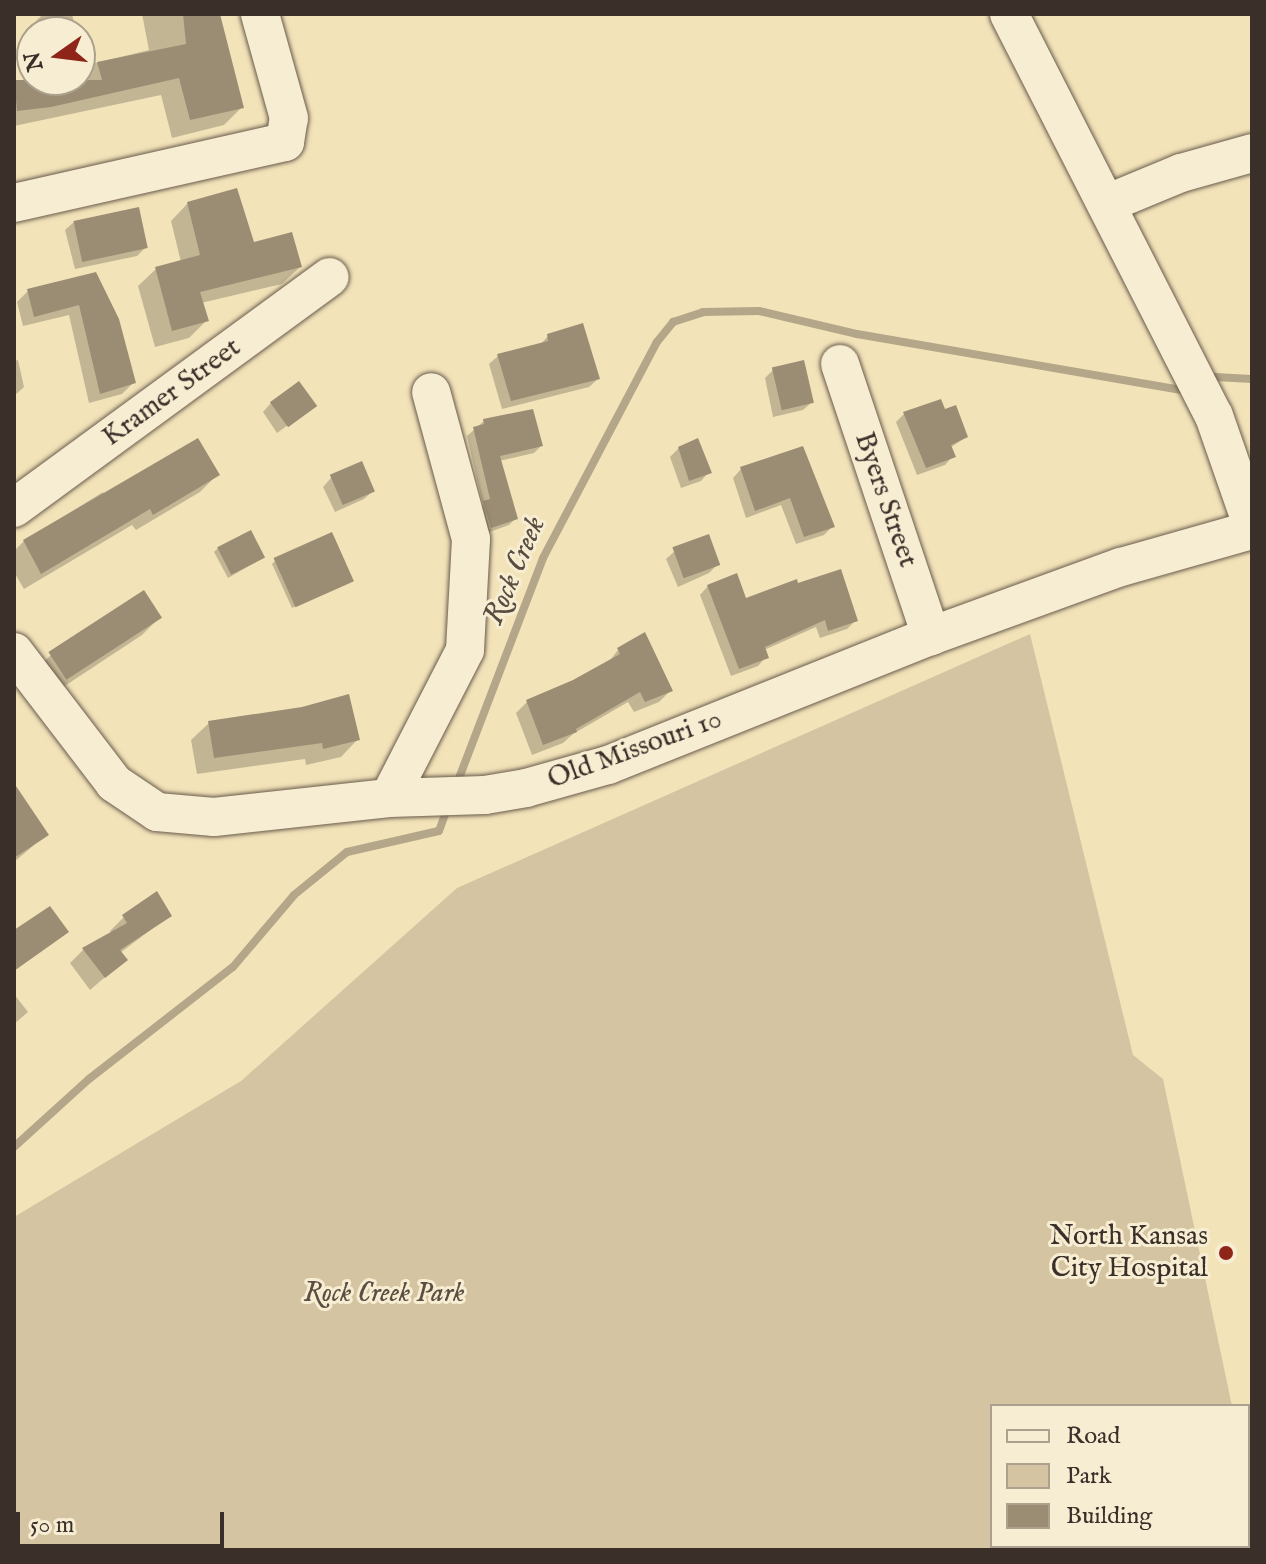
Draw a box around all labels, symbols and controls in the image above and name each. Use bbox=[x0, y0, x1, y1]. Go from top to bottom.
north arrow bbox=[16, 16, 96, 96]
text: N bbox=[19, 49, 51, 74]
street label: Kramer Street bbox=[96, 332, 248, 454]
street label: Byers Street bbox=[846, 428, 924, 572]
water label: Rock Creek bbox=[476, 511, 554, 631]
street label: Old Missouri 10 bbox=[543, 703, 727, 797]
place label: North Kansas City Hospital bbox=[1050, 1220, 1208, 1286]
marker: North Kansas City Hospital bbox=[1215, 1242, 1237, 1264]
park label: Rock Creek Park bbox=[304, 1277, 464, 1311]
legend bbox=[990, 1404, 1250, 1548]
text: Road bbox=[1066, 1421, 1120, 1452]
text: Park bbox=[1066, 1461, 1112, 1492]
scale bar bbox=[20, 1496, 228, 1546]
text: Building bbox=[1066, 1501, 1152, 1532]
text: 50 m bbox=[30, 1510, 74, 1541]

